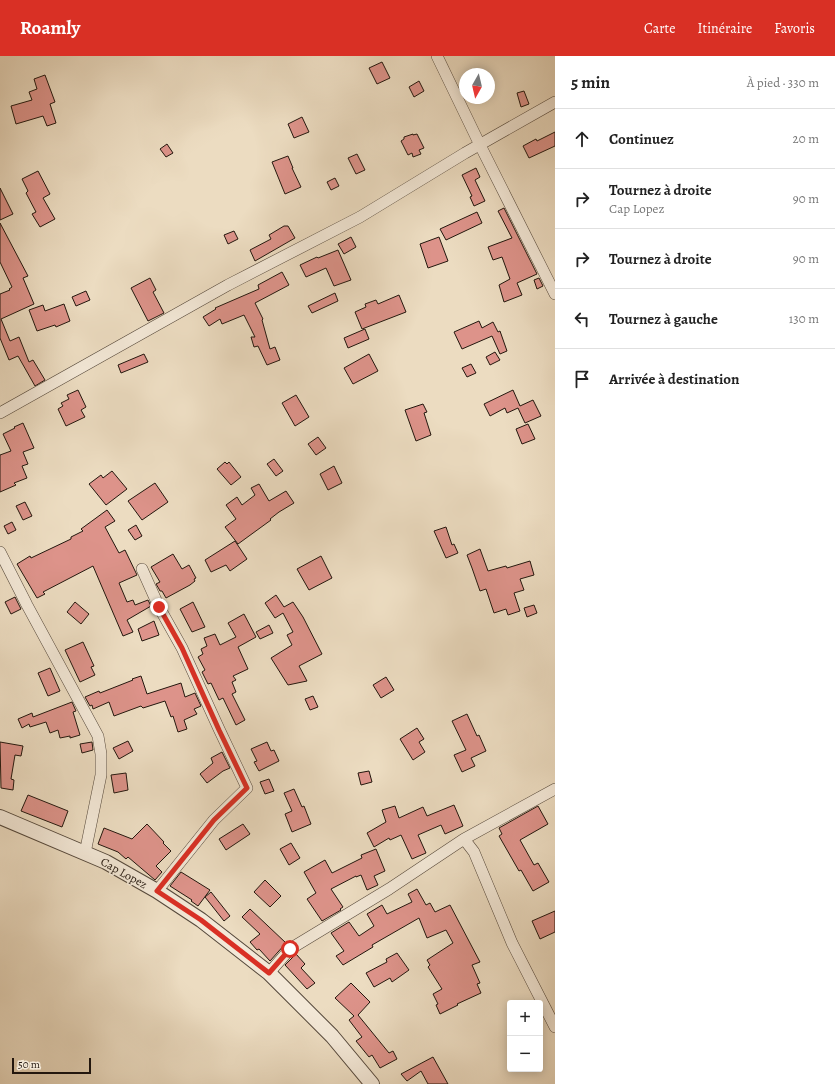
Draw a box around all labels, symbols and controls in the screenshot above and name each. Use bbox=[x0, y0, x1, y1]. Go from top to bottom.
text: Roamly bbox=[20, 15, 80, 41]
text: Carte bbox=[644, 19, 675, 38]
text: Itinéraire bbox=[697, 19, 752, 38]
text: Favoris bbox=[774, 19, 815, 38]
north arrow bbox=[459, 68, 495, 104]
text: 5 min bbox=[571, 71, 610, 94]
text: À pied · 330 m bbox=[747, 74, 819, 91]
icon: ahead bbox=[571, 128, 593, 150]
text: Continuez bbox=[609, 129, 674, 149]
text: 20 m bbox=[793, 130, 819, 147]
text: Tournez à droite bbox=[609, 180, 712, 200]
icon: right bbox=[571, 188, 593, 210]
text: 90 m bbox=[793, 190, 819, 207]
text: Cap Lopez bbox=[609, 200, 664, 217]
icon: right bbox=[571, 248, 593, 270]
text: Tournez à droite bbox=[609, 249, 712, 269]
text: 90 m bbox=[793, 250, 819, 267]
icon: left bbox=[571, 308, 593, 330]
text: Tournez à gauche bbox=[609, 309, 718, 329]
text: 130 m bbox=[789, 310, 819, 327]
icon: arrive bbox=[571, 368, 593, 390]
text: Arrivée à destination bbox=[609, 369, 740, 389]
route end bbox=[150, 598, 168, 616]
street label: Cap Lopez bbox=[98, 854, 150, 892]
route start bbox=[281, 940, 299, 958]
map controls bbox=[507, 1000, 543, 1072]
button: + bbox=[507, 1000, 543, 1036]
button: − bbox=[507, 1036, 543, 1072]
scale bar bbox=[12, 1056, 91, 1075]
text: 50 m bbox=[18, 1057, 40, 1072]

